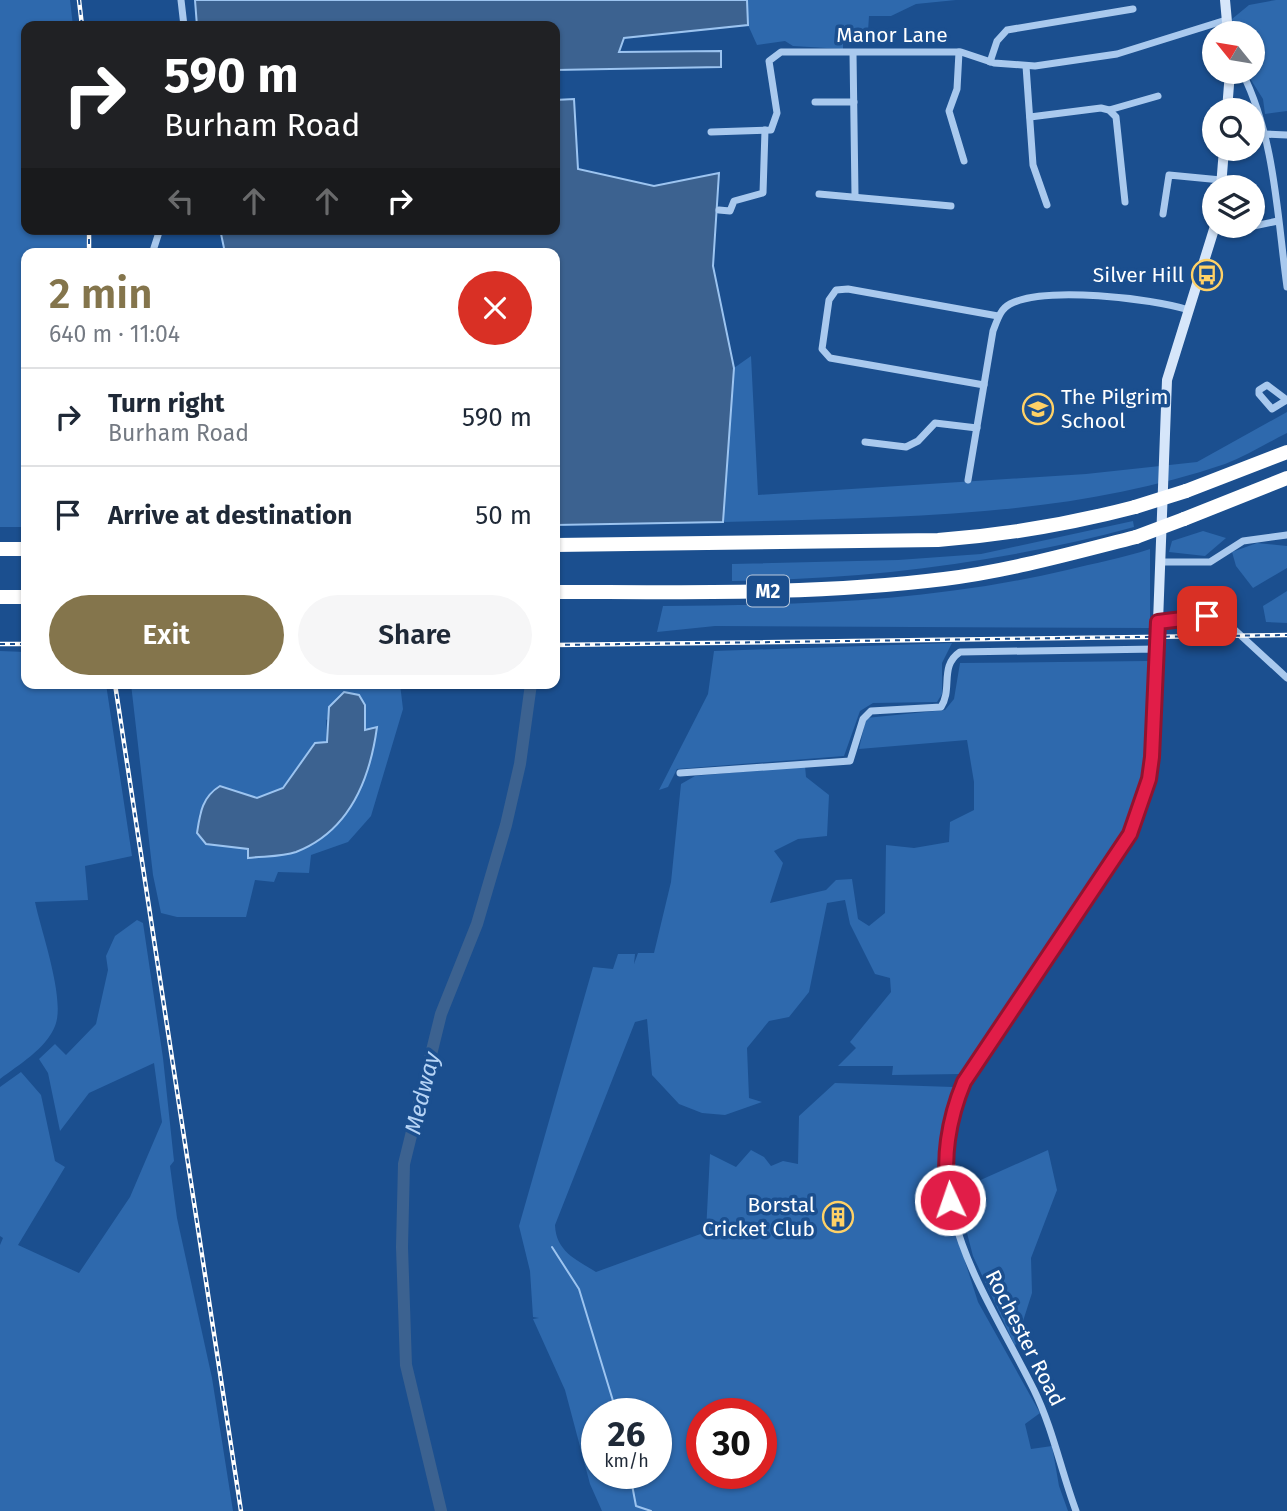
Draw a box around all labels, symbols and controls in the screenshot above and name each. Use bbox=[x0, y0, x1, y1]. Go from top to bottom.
north arrow bbox=[1202, 21, 1265, 84]
map controls bbox=[1202, 21, 1265, 238]
street label: Manor Lane bbox=[836, 22, 948, 48]
text: 590 m bbox=[164, 46, 299, 105]
icon: right bbox=[49, 49, 140, 140]
button: search bbox=[1202, 98, 1265, 161]
text: Burham Road bbox=[164, 106, 360, 144]
button: layers bbox=[1202, 175, 1265, 238]
icon: left bbox=[162, 182, 200, 220]
icon: ahead bbox=[235, 182, 273, 220]
icon: ahead bbox=[308, 182, 346, 220]
icon: right bbox=[381, 182, 419, 220]
bus stop icon: Silver Hill bbox=[1190, 258, 1224, 292]
place label: Silver Hill bbox=[1093, 262, 1184, 288]
text: 2 min bbox=[49, 269, 153, 319]
button: close bbox=[458, 271, 532, 345]
text: 640 m · 11:04 bbox=[49, 320, 180, 348]
place label: The Pilgrim School bbox=[1061, 384, 1168, 434]
text: Turn right bbox=[108, 388, 225, 419]
school or university icon: The Pilgrim School bbox=[1021, 392, 1055, 426]
icon: right bbox=[49, 398, 87, 436]
text: 590 m bbox=[462, 402, 532, 433]
text: Burham Road bbox=[108, 419, 249, 447]
icon: arrive bbox=[49, 496, 87, 534]
text: Arrive at destination bbox=[108, 500, 352, 531]
text: 50 m bbox=[475, 500, 532, 531]
road number: M2 bbox=[747, 576, 789, 606]
pin bbox=[1177, 586, 1237, 646]
button: Exit bbox=[49, 595, 284, 675]
button: Share bbox=[298, 595, 532, 675]
icon: arrive bbox=[1188, 597, 1226, 635]
water label: Medway bbox=[398, 1048, 446, 1137]
position arrow bbox=[913, 1163, 987, 1237]
place label: Borstal Cricket Club bbox=[702, 1192, 815, 1242]
building icon: Borstal Cricket Club bbox=[821, 1200, 855, 1234]
street label: Rochester Road bbox=[980, 1266, 1070, 1410]
speed limit sign: 30 bbox=[686, 1398, 777, 1489]
text: 26 bbox=[608, 1413, 645, 1455]
text: km/h bbox=[604, 1450, 649, 1472]

